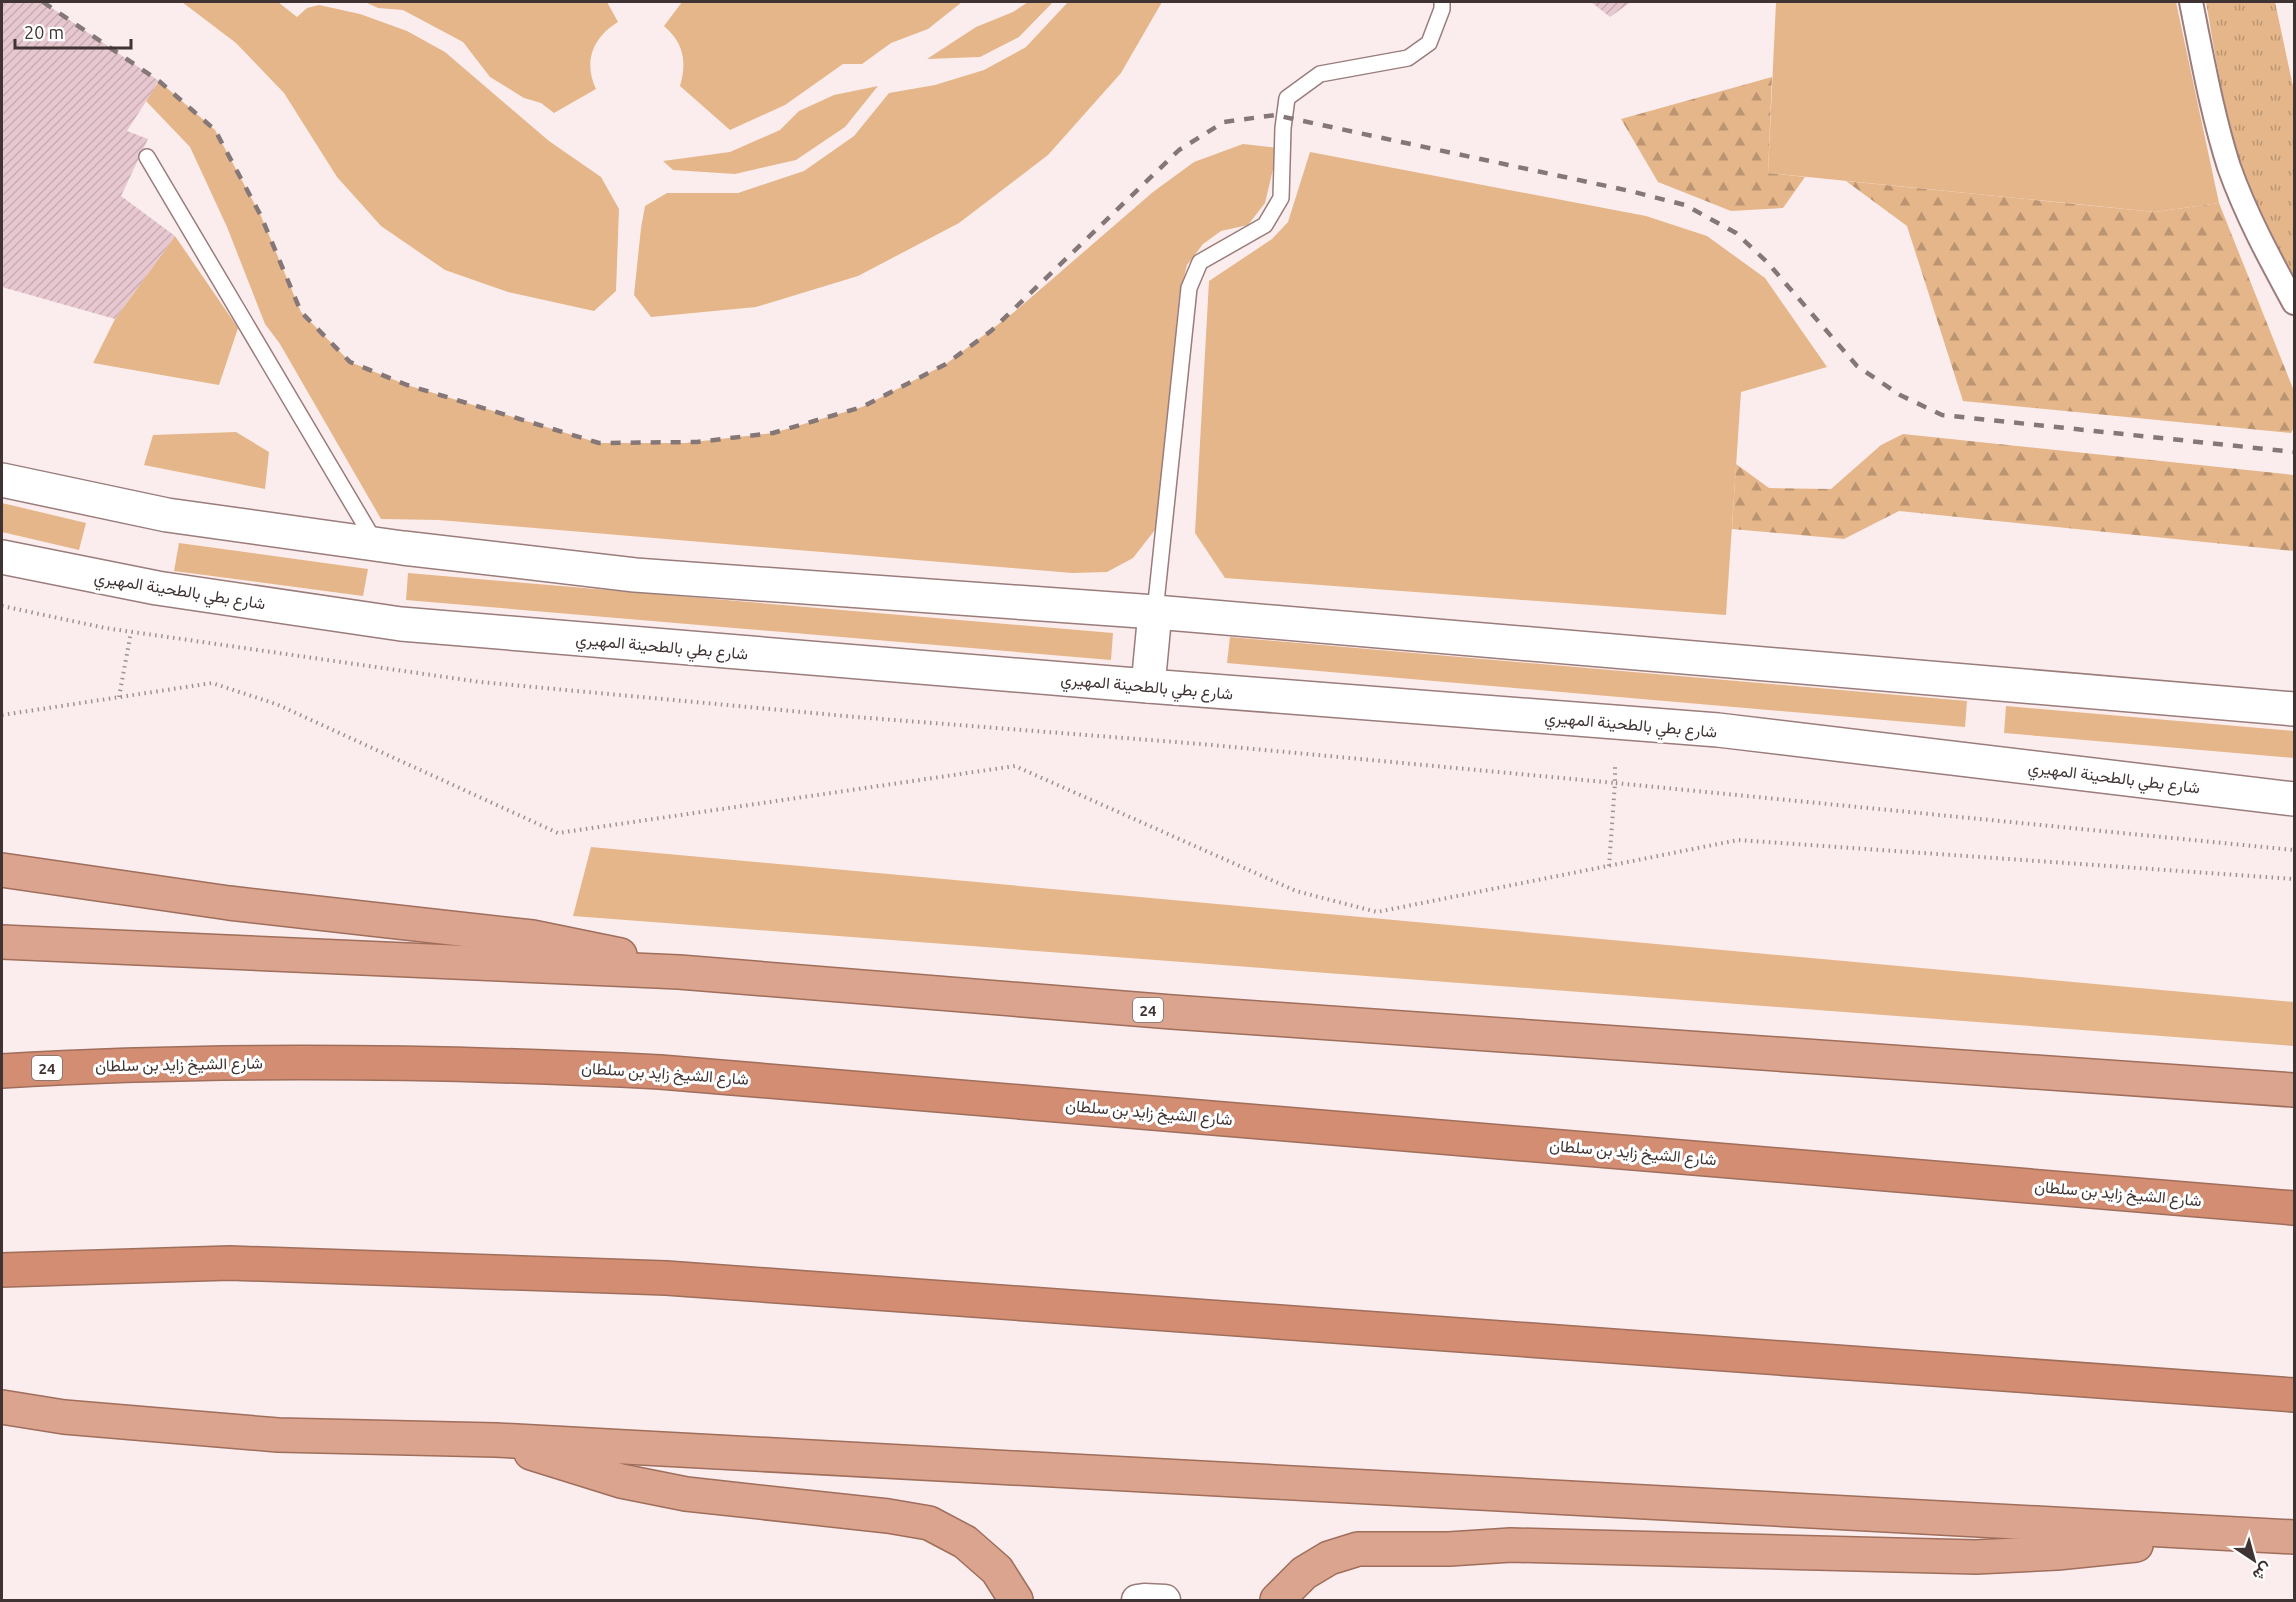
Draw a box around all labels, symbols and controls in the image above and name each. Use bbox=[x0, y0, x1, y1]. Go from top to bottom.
scale bar bbox=[15, 12, 130, 50]
text: 20 m bbox=[24, 22, 64, 42]
street label: شارع بطي بالطحينة المهيري bbox=[92, 568, 267, 617]
street label: شارع بطي بالطحينة المهيري bbox=[575, 629, 749, 667]
street label: شارع بطي بالطحينة المهيري bbox=[1060, 669, 1234, 707]
street label: شارع بطي بالطحينة المهيري bbox=[1544, 707, 1718, 745]
street label: شارع بطي بالطحينة المهيري bbox=[2026, 758, 2201, 801]
road number: 24 bbox=[1133, 998, 1163, 1022]
street label: شارع الشيخ زايد بن سلطان bbox=[95, 1054, 263, 1077]
road number: 24 bbox=[32, 1056, 62, 1080]
street label: شارع الشيخ زايد بن سلطان bbox=[581, 1058, 749, 1091]
street label: شارع الشيخ زايد بن سلطان bbox=[1064, 1096, 1233, 1131]
street label: شارع الشيخ زايد بن سلطان bbox=[1548, 1136, 1717, 1171]
street label: شارع الشيخ زايد بن سلطان bbox=[2033, 1177, 2202, 1212]
north arrow bbox=[2224, 1530, 2284, 1590]
text: ش bbox=[2249, 1558, 2276, 1585]

